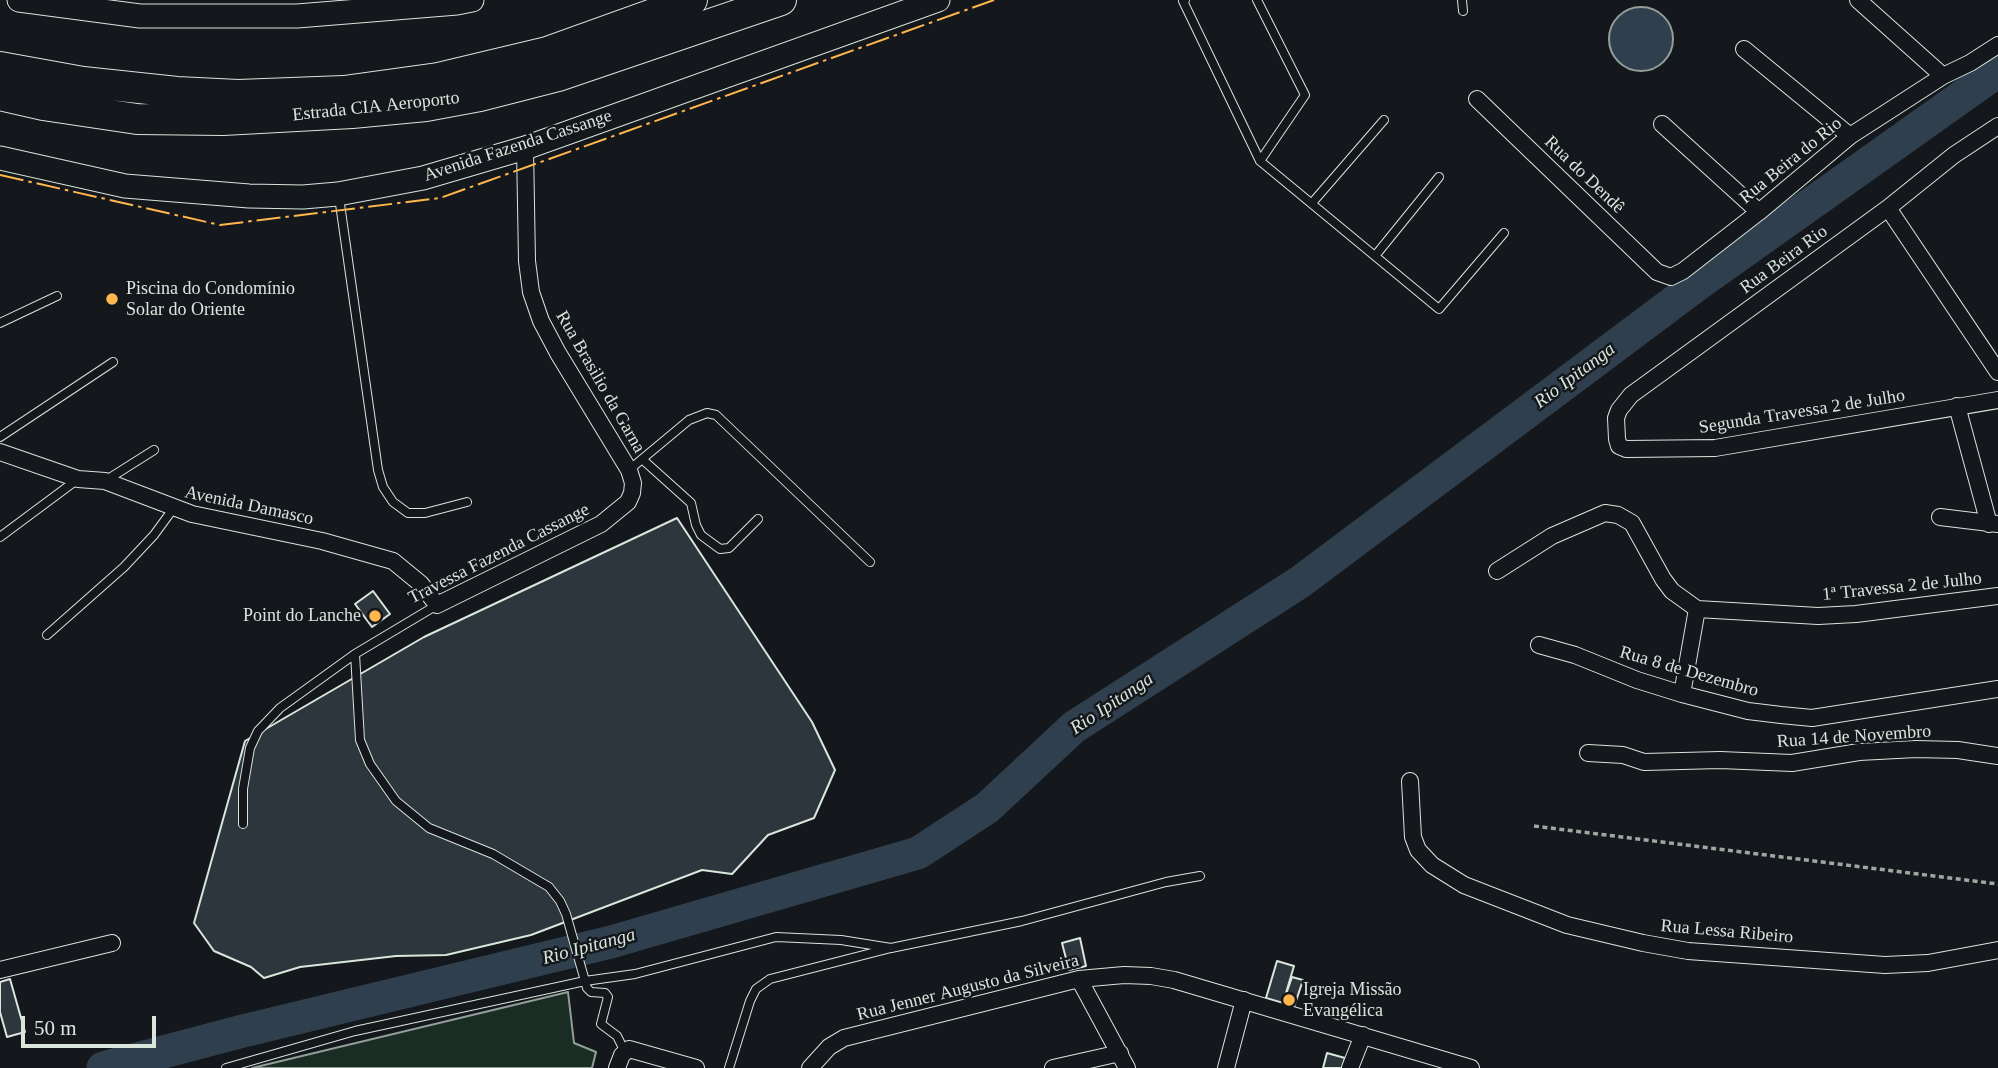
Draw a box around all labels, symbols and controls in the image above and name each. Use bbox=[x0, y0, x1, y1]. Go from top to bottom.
street label: Estrada CIA Aeroporto bbox=[291, 87, 461, 127]
street label: Avenida Fazenda Cassange bbox=[421, 105, 615, 187]
street label: Rua Beira do Rio bbox=[1735, 113, 1847, 209]
street label: Rua do Dendê bbox=[1539, 131, 1629, 219]
street label: Rua Beira Rio bbox=[1736, 221, 1832, 299]
place label: Piscina do Condomínio Solar do Oriente bbox=[126, 278, 295, 320]
marker: Piscina do Condomínio Solar do Oriente bbox=[104, 291, 120, 307]
street label: Rua Brasilio da Garna bbox=[551, 307, 649, 457]
water label: Rio Ipitanga bbox=[1530, 338, 1620, 414]
street label: Segunda Travessa 2 de Julho bbox=[1697, 385, 1907, 439]
street label: Avenida Damasco bbox=[183, 482, 315, 530]
street label: Travessa Fazenda Cassange bbox=[405, 499, 593, 609]
street label: 1ª Travessa 2 de Julho bbox=[1821, 568, 1983, 606]
place label: Point do Lanche bbox=[243, 605, 361, 627]
marker: Point do Lanche bbox=[367, 608, 383, 624]
street label: Rua 8 de Dezembro bbox=[1617, 642, 1761, 702]
water label: Rio Ipitanga bbox=[1066, 668, 1158, 740]
street label: Rua 14 de Novembro bbox=[1776, 721, 1932, 753]
street label: Rua Lessa Ribeiro bbox=[1660, 915, 1794, 949]
water label: Rio Ipitanga bbox=[540, 924, 638, 970]
street label: Rua Jenner Augusto da Silveira bbox=[855, 950, 1081, 1026]
place label: Igreja Missão Evangélica bbox=[1303, 979, 1401, 1021]
marker: Igreja Missão Evangélica bbox=[1281, 992, 1297, 1008]
scale bar bbox=[24, 1002, 159, 1046]
text: 50 m bbox=[34, 1016, 77, 1040]

